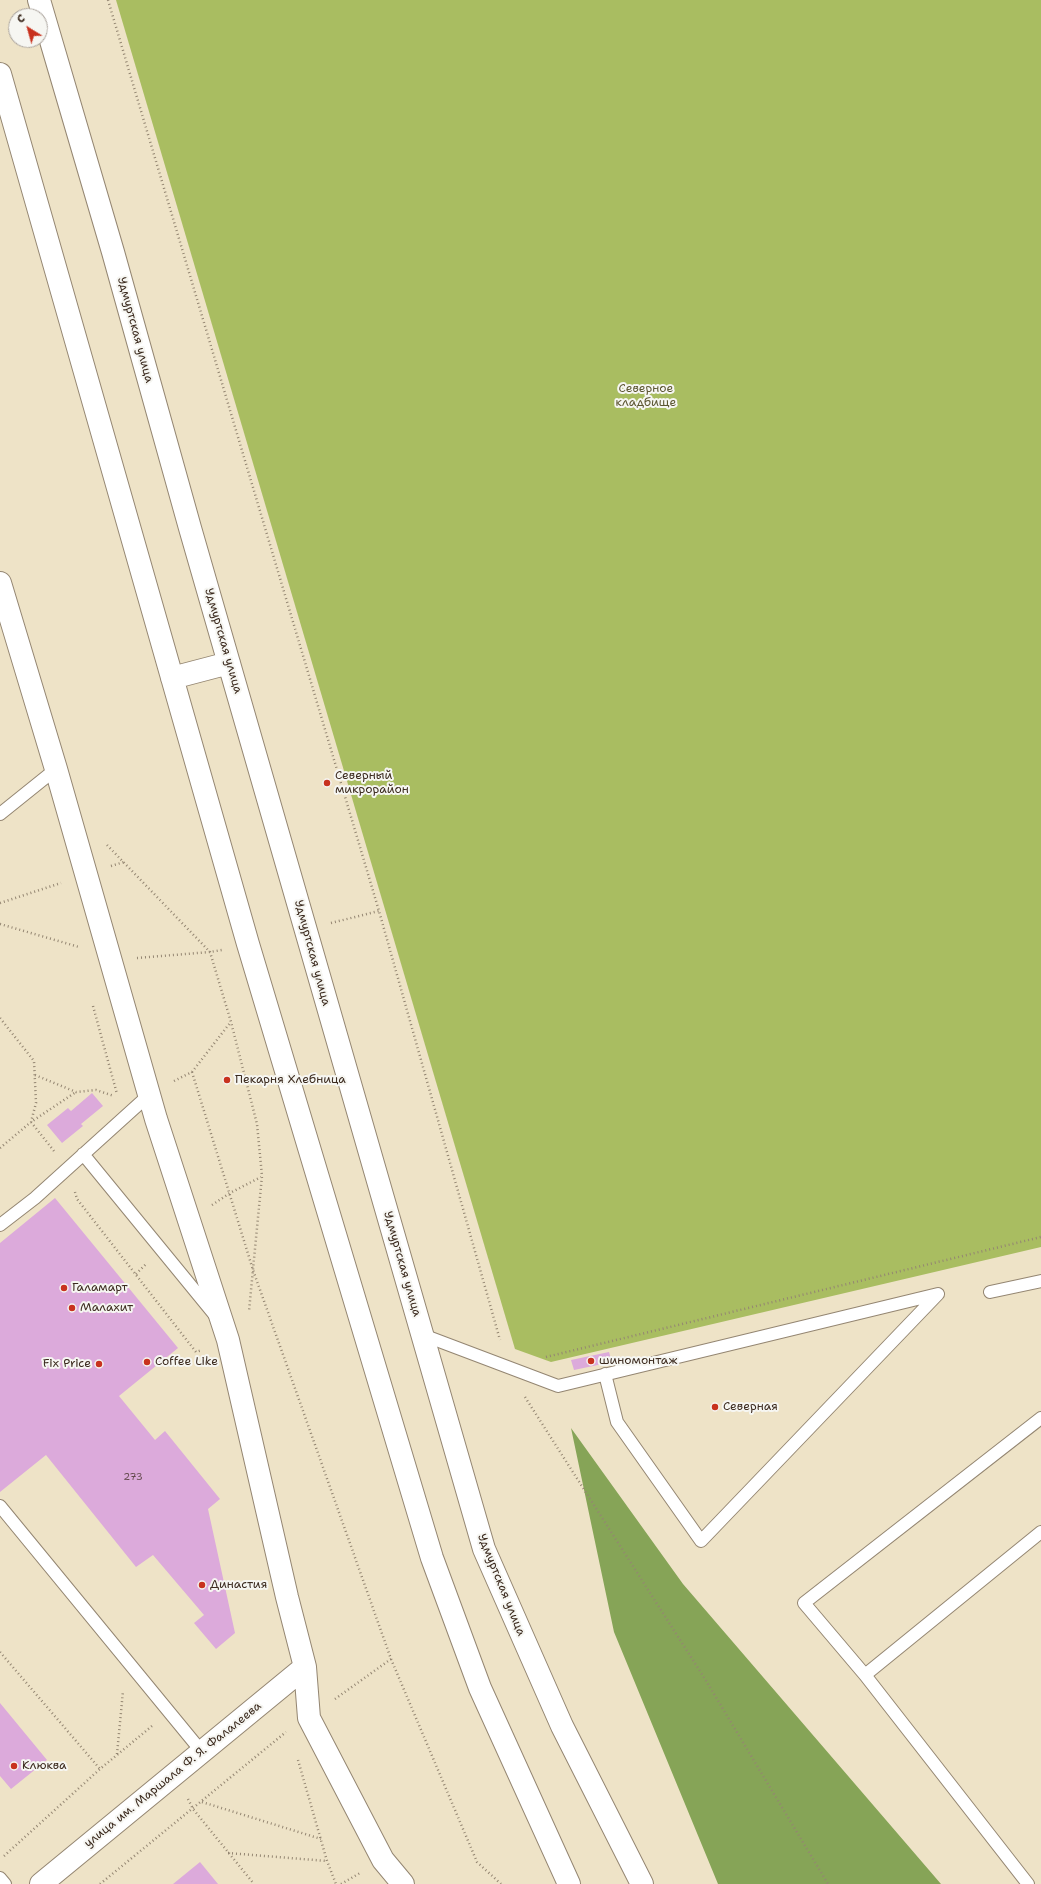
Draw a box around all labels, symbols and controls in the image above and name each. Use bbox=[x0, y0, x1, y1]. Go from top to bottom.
north arrow bbox=[8, 8, 48, 48]
text: С bbox=[14, 11, 28, 27]
street label: Удмуртская улица bbox=[114, 276, 156, 384]
park label: Северное кладбище bbox=[616, 382, 676, 410]
street label: Удмуртская улица bbox=[201, 587, 245, 695]
place label: Северный микрорайон bbox=[335, 769, 409, 797]
marker: Северный микрорайон bbox=[322, 778, 332, 788]
street label: Удмуртская улица bbox=[291, 899, 333, 1007]
place label: Пекарня Хлебница bbox=[235, 1073, 346, 1087]
marker: Пекарня Хлебница bbox=[222, 1075, 232, 1085]
street label: Удмуртская улица bbox=[380, 1210, 424, 1318]
place label: Галамарт bbox=[72, 1281, 128, 1295]
marker: Галамарт bbox=[59, 1283, 69, 1293]
place label: Малахит bbox=[80, 1301, 133, 1315]
marker: Малахит bbox=[67, 1303, 77, 1313]
place label: шиномонтаж bbox=[599, 1354, 677, 1368]
place label: Coffee Like bbox=[155, 1355, 218, 1369]
marker: шиномонтаж bbox=[586, 1356, 596, 1366]
place label: Fix Price bbox=[43, 1357, 91, 1371]
marker: Coffee Like bbox=[142, 1357, 152, 1367]
marker: Fix Price bbox=[94, 1359, 104, 1369]
place label: Северная bbox=[723, 1400, 778, 1414]
marker: Северная bbox=[710, 1402, 720, 1412]
house number: 273 bbox=[123, 1471, 143, 1483]
street label: Удмуртская улица bbox=[474, 1532, 528, 1638]
place label: Династия bbox=[210, 1578, 267, 1592]
marker: Династия bbox=[197, 1580, 207, 1590]
street label: улица им. Маршала Ф. Я. Фалалеева bbox=[82, 1699, 264, 1851]
place label: Клюква bbox=[22, 1759, 67, 1773]
marker: Клюква bbox=[9, 1761, 19, 1771]

